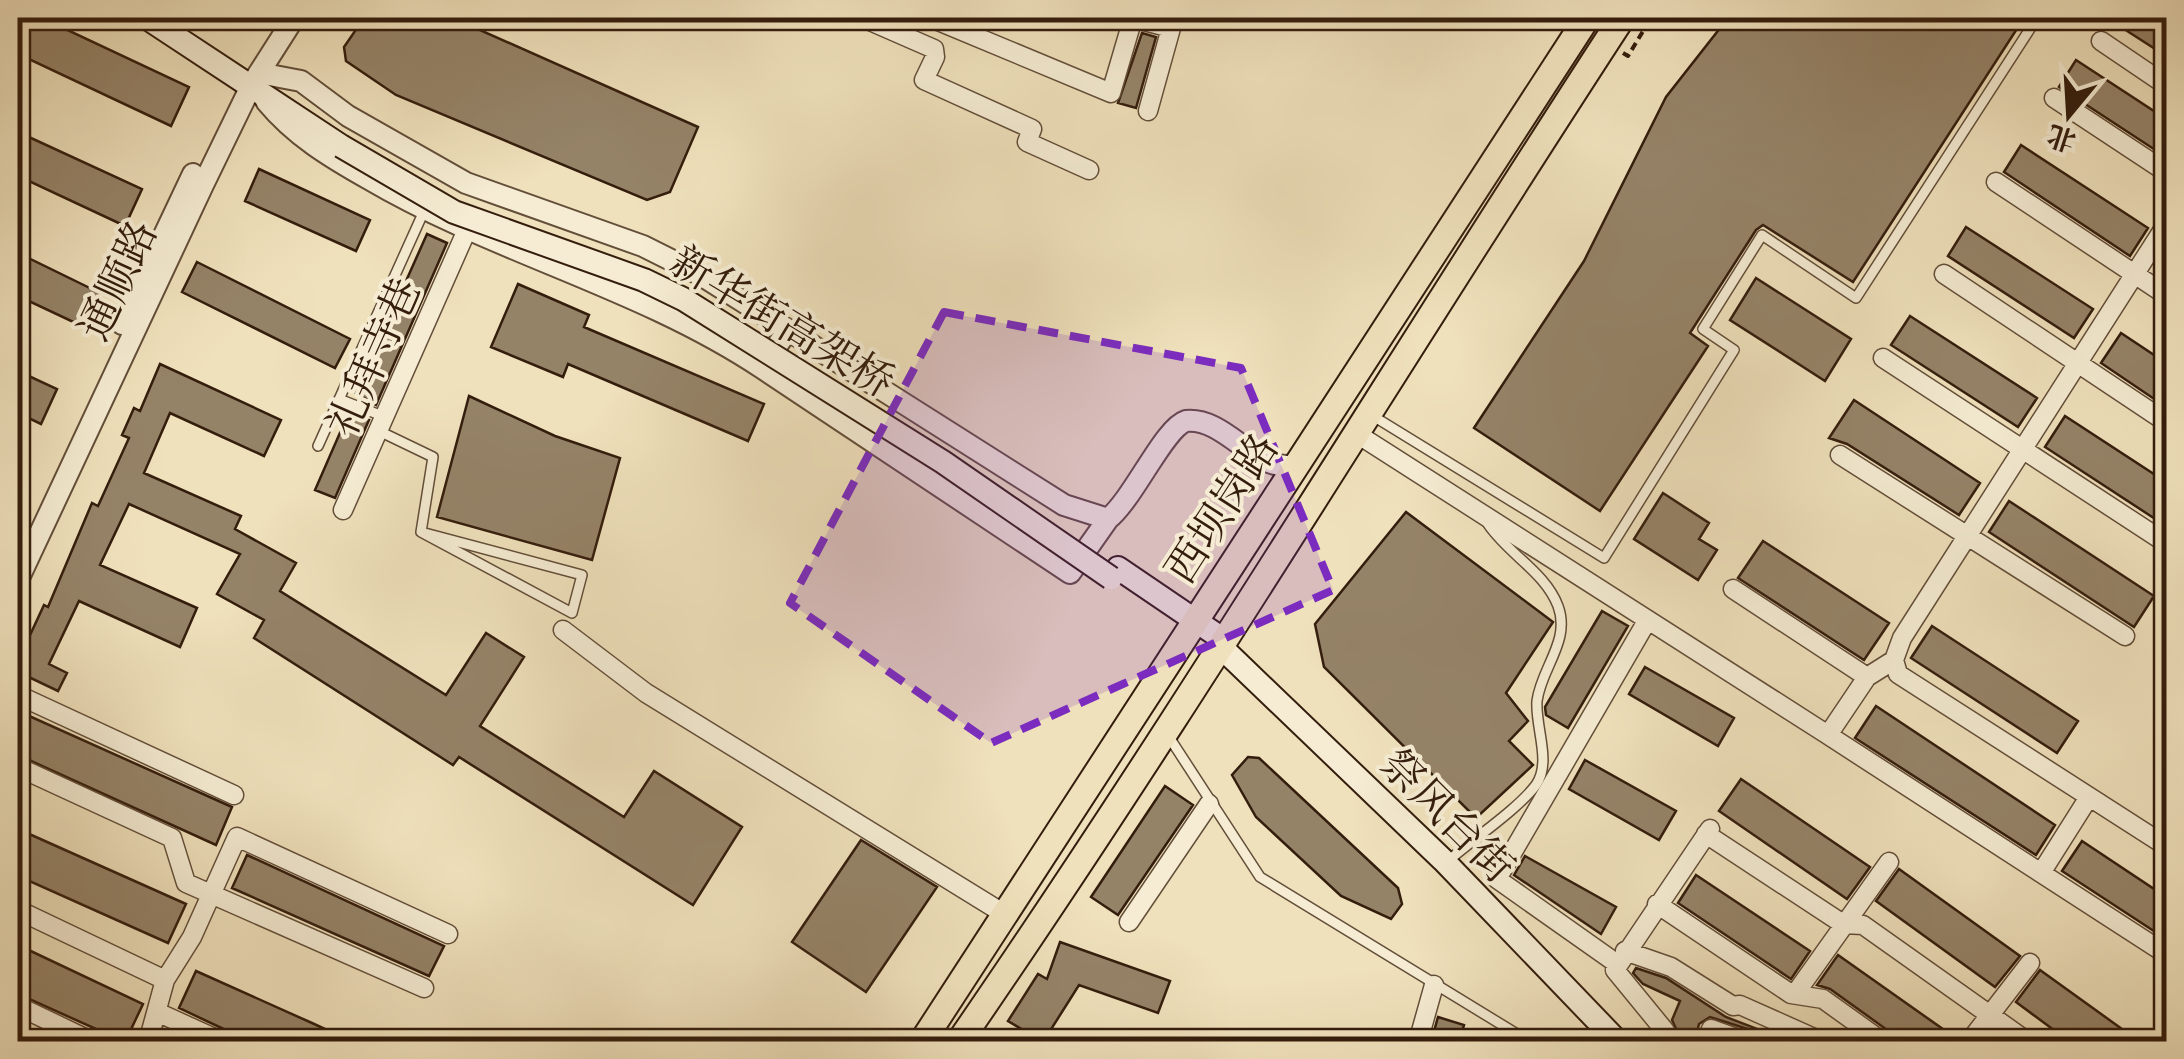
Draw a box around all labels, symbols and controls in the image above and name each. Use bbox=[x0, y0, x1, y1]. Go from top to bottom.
north arrow bbox=[2019, 65, 2119, 165]
text: 北 bbox=[2042, 115, 2081, 160]
street label: 通顺路 bbox=[66, 211, 171, 350]
street label: 新华街高架桥 bbox=[660, 233, 905, 412]
street label: 礼拜寺巷 bbox=[314, 269, 435, 446]
street label: 西坝岗路 bbox=[1153, 423, 1292, 595]
street label: 祭风台街 bbox=[1367, 737, 1526, 896]

